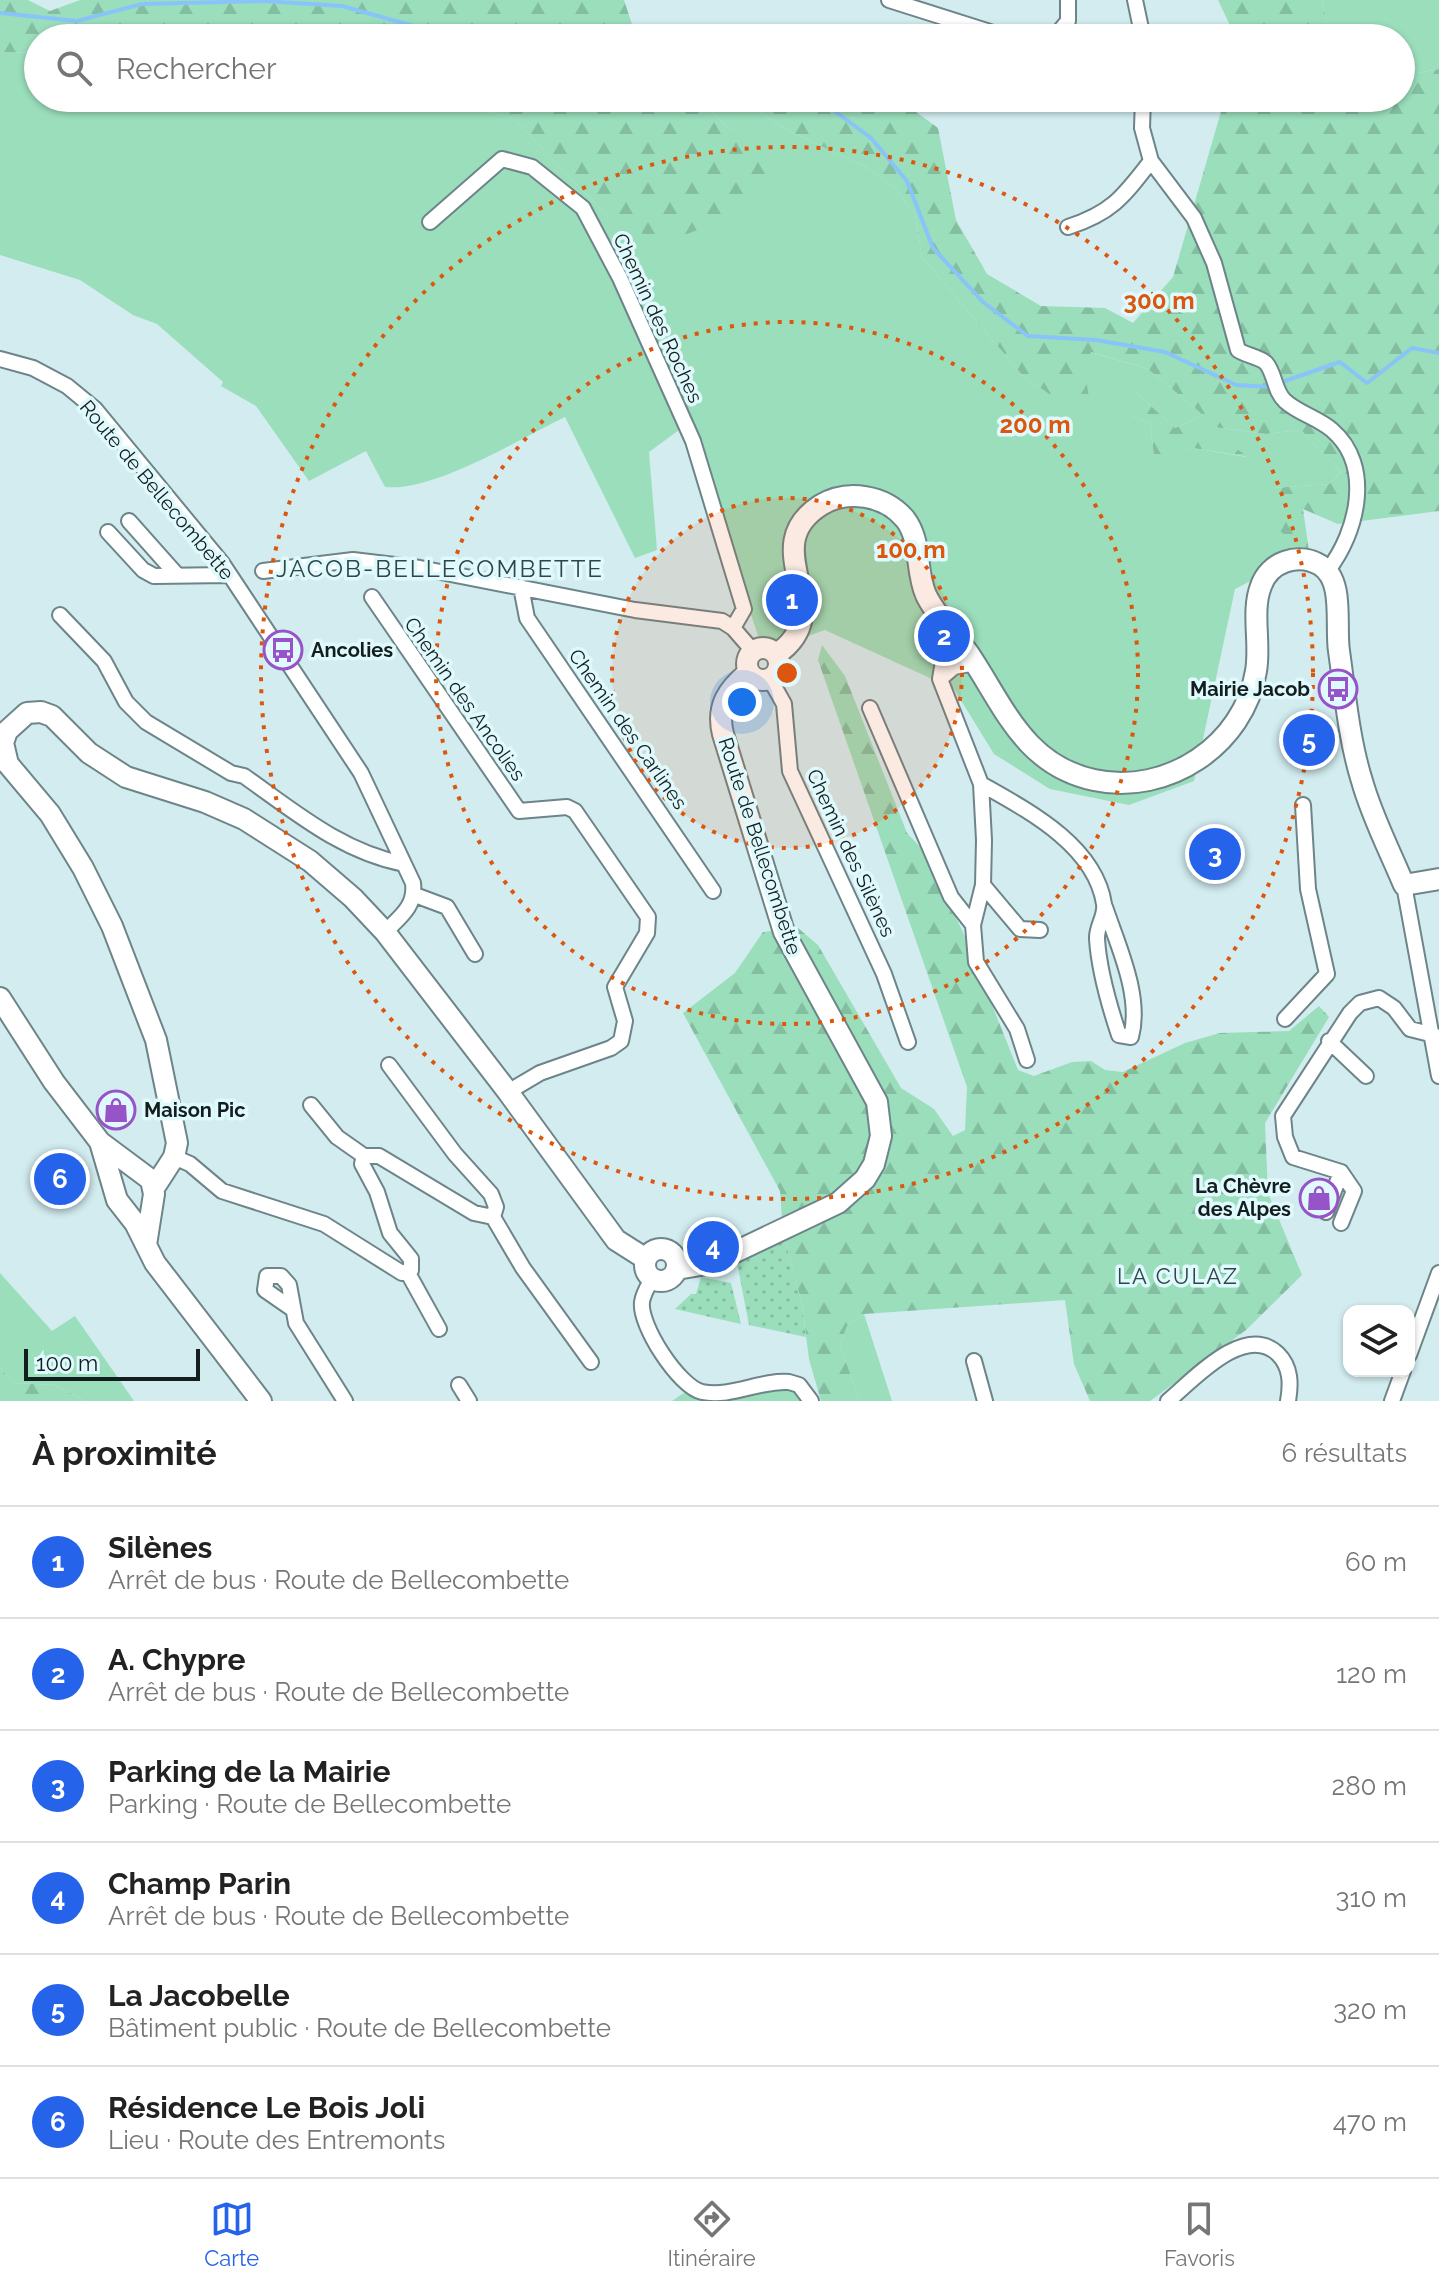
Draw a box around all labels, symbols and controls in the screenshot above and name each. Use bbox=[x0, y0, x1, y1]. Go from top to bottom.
search box bbox=[24, 24, 1415, 112]
icon: search bbox=[52, 46, 96, 90]
text: Rechercher bbox=[116, 51, 276, 86]
street label: Chemin des Roches bbox=[608, 229, 708, 407]
text: 300 m bbox=[1124, 286, 1194, 315]
street label: Route de Bellecombette bbox=[75, 395, 239, 585]
text: 200 m bbox=[999, 410, 1071, 439]
text: 100 m bbox=[876, 535, 946, 564]
district label: JACOB-BELLECOMBETTE bbox=[276, 554, 604, 583]
pin: 1 bbox=[766, 570, 818, 630]
pin: 2 bbox=[918, 606, 970, 666]
street label: Chemin des Ancolies bbox=[400, 613, 530, 785]
bus stop icon: Ancolies bbox=[262, 629, 304, 671]
place label: Ancolies bbox=[311, 638, 393, 662]
street label: Chemin des Carlines bbox=[564, 644, 692, 814]
centre of rings bbox=[773, 659, 801, 687]
bus stop icon: Mairie Jacob bbox=[1317, 668, 1359, 710]
place label: Mairie Jacob bbox=[1190, 677, 1310, 701]
your location bbox=[722, 682, 762, 722]
pin: 5 bbox=[1283, 710, 1335, 770]
street label: Route de Bellecombette bbox=[714, 734, 807, 958]
street label: Chemin des Silènes bbox=[802, 765, 900, 941]
pin: 3 bbox=[1189, 824, 1241, 884]
shop icon: Maison Pic bbox=[95, 1089, 137, 1131]
place label: Maison Pic bbox=[144, 1098, 245, 1122]
pin: 6 bbox=[34, 1149, 86, 1209]
place label: La Chèvre des Alpes bbox=[1195, 1174, 1291, 1221]
shop icon: La Chèvre des Alpes bbox=[1298, 1177, 1340, 1219]
pin: 4 bbox=[687, 1217, 739, 1277]
district label: LA CULAZ bbox=[1117, 1263, 1239, 1289]
map controls bbox=[1343, 1305, 1415, 1377]
button: layers bbox=[1343, 1305, 1415, 1377]
scale bar bbox=[24, 1345, 200, 1381]
text: 100 m bbox=[36, 1350, 98, 1376]
text: À proximité bbox=[32, 1433, 217, 1473]
text: 6 résultats bbox=[1282, 1438, 1407, 1468]
text: Silènes bbox=[108, 1530, 212, 1565]
text: 1 bbox=[52, 1547, 64, 1577]
text: 60 m bbox=[1345, 1547, 1407, 1577]
text: Arrêt de bus · Route de Bellecombette bbox=[108, 1565, 569, 1595]
text: A. Chypre bbox=[108, 1642, 245, 1677]
text: 2 bbox=[51, 1659, 65, 1689]
text: 120 m bbox=[1336, 1659, 1407, 1689]
text: Arrêt de bus · Route de Bellecombette bbox=[108, 1677, 569, 1707]
text: Parking de la Mairie bbox=[108, 1754, 390, 1789]
text: 3 bbox=[51, 1771, 65, 1801]
text: 280 m bbox=[1332, 1771, 1407, 1801]
text: Parking · Route de Bellecombette bbox=[108, 1789, 511, 1819]
text: Champ Parin bbox=[108, 1866, 291, 1901]
text: 4 bbox=[51, 1883, 65, 1913]
text: 310 m bbox=[1336, 1883, 1407, 1913]
text: Arrêt de bus · Route de Bellecombette bbox=[108, 1901, 569, 1931]
text: La Jacobelle bbox=[108, 1978, 290, 2013]
text: 5 bbox=[51, 1995, 65, 2025]
text: 320 m bbox=[1333, 1995, 1407, 2025]
text: Bâtiment public · Route de Bellecombette bbox=[108, 2013, 611, 2043]
text: Résidence Le Bois Joli bbox=[108, 2090, 425, 2125]
text: 6 bbox=[50, 2107, 66, 2137]
text: 470 m bbox=[1333, 2107, 1407, 2137]
text: Lieu · Route des Entremonts bbox=[108, 2125, 445, 2155]
tab: Carte bbox=[204, 2197, 259, 2271]
tab: Itinéraire bbox=[668, 2197, 756, 2271]
tab: Favoris bbox=[1164, 2197, 1235, 2271]

